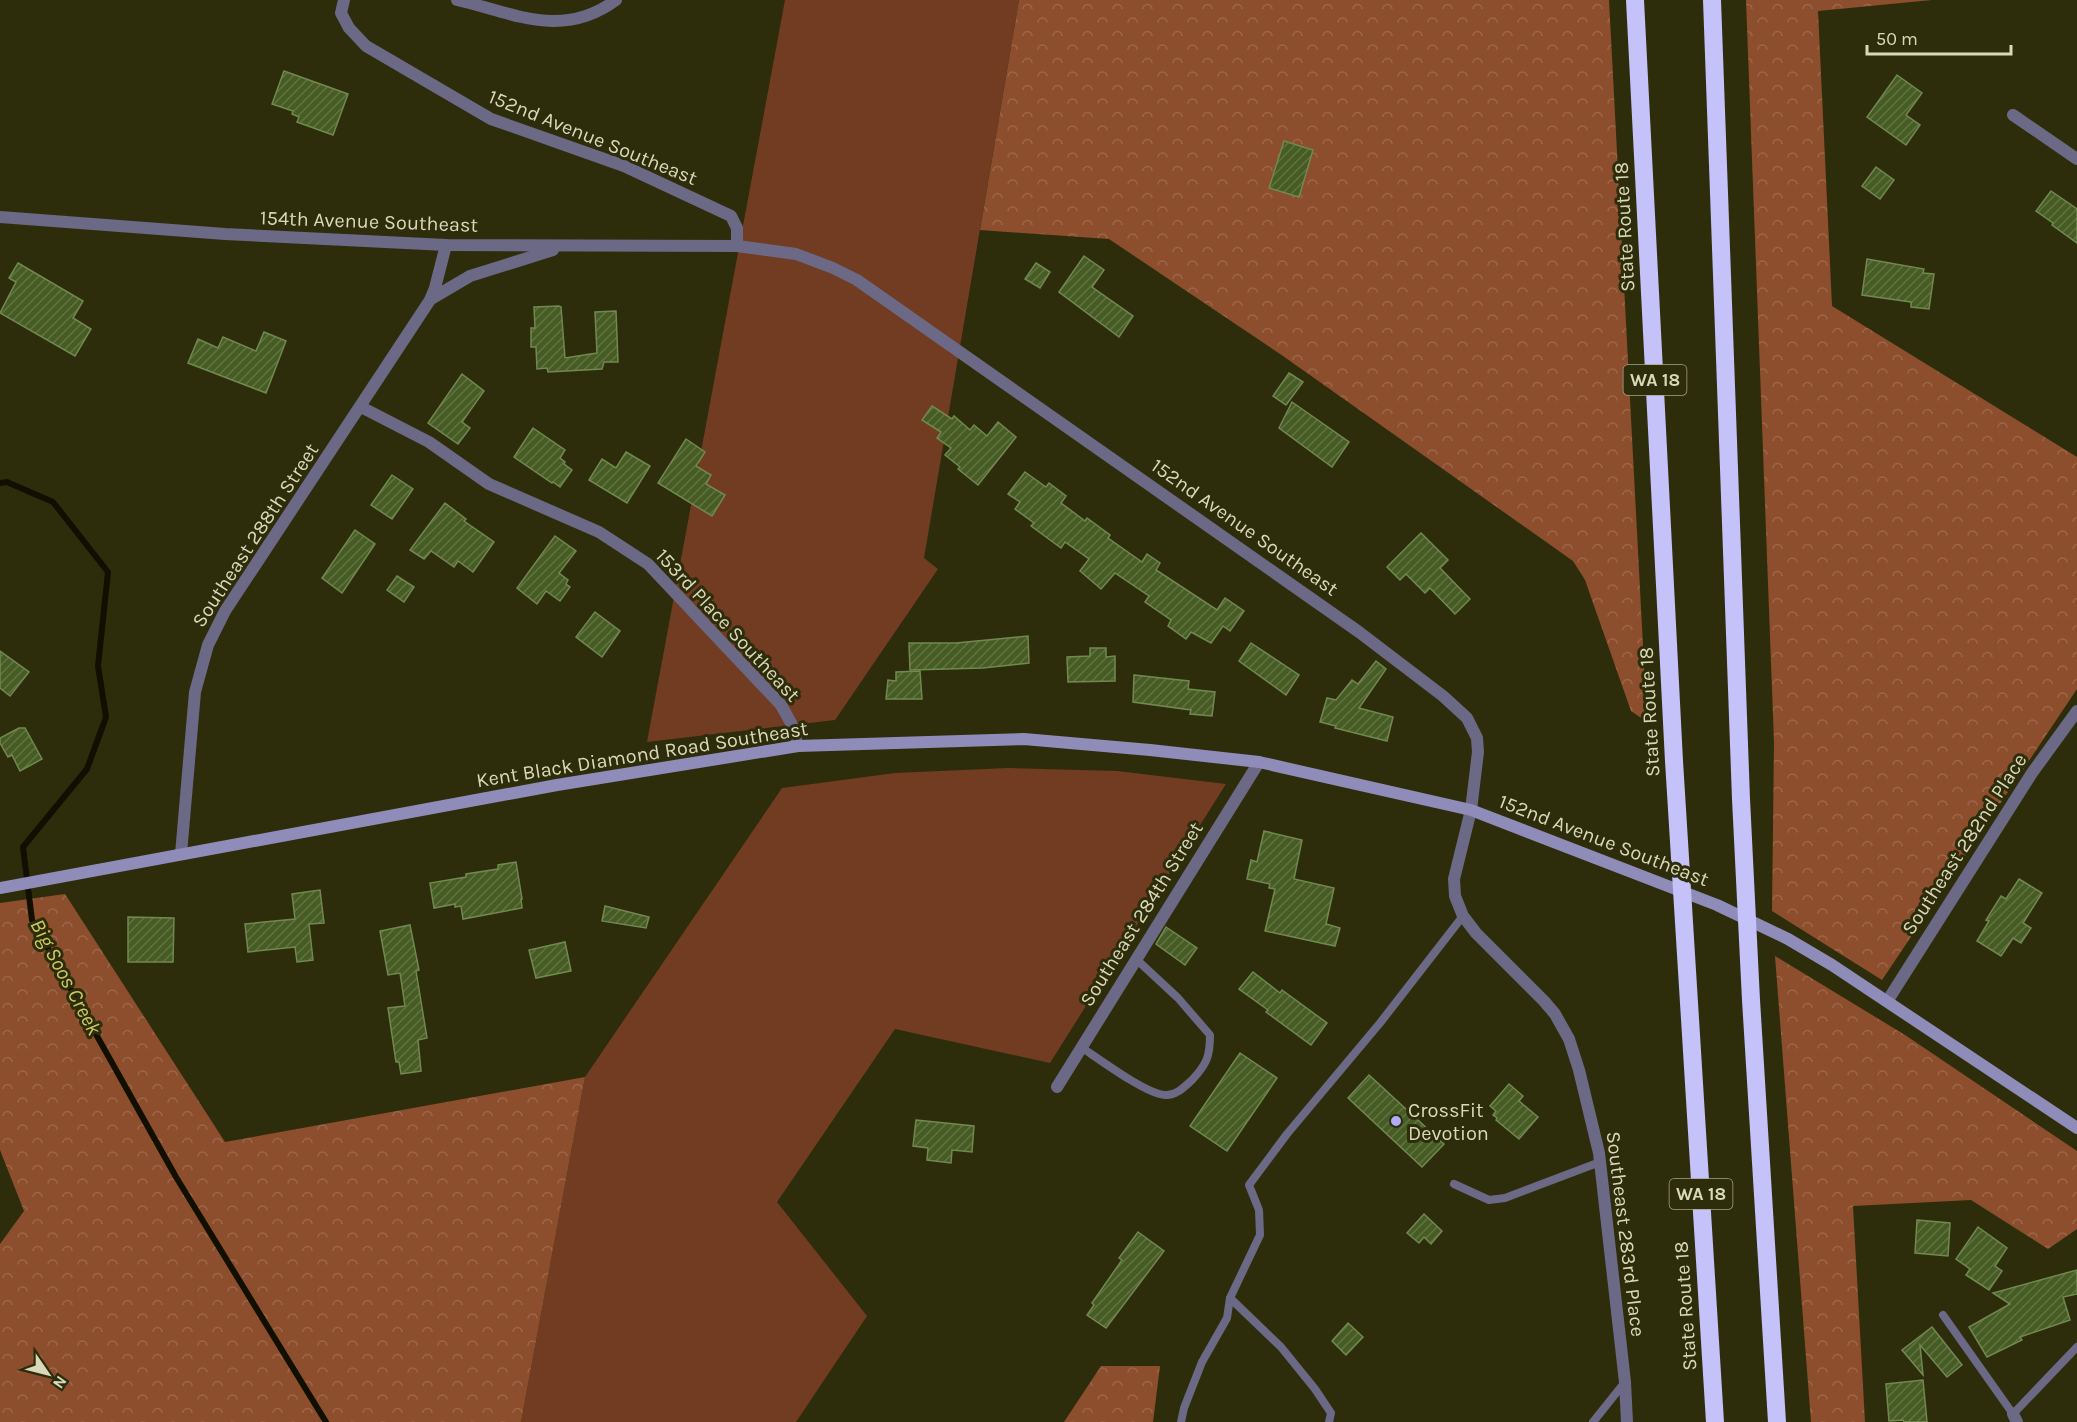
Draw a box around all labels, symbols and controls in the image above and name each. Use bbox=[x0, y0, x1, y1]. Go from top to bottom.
scale bar bbox=[1867, 18, 2011, 56]
text: 50 m bbox=[1876, 28, 1918, 50]
street label: 152nd Avenue Southeast bbox=[485, 85, 701, 190]
street label: State Route 18 bbox=[1610, 162, 1639, 292]
street label: 154th Avenue Southeast bbox=[260, 206, 479, 237]
road number: WA 18 bbox=[1624, 365, 1686, 395]
street label: Southeast 288th Street bbox=[187, 439, 324, 631]
street label: 152nd Avenue Southeast bbox=[1147, 454, 1343, 601]
street label: 153rd Place Southeast bbox=[651, 544, 805, 707]
street label: State Route 18 bbox=[1635, 647, 1664, 777]
street label: Kent Black Diamond Road Southeast bbox=[475, 717, 810, 792]
street label: Southeast 282nd Place bbox=[1897, 749, 2032, 939]
street label: 152nd Avenue Southeast bbox=[1496, 790, 1712, 891]
street label: Southeast 284th Street bbox=[1075, 817, 1208, 1011]
water label: Big Soos Creek bbox=[25, 915, 107, 1039]
place label: CrossFit Devotion bbox=[1408, 1099, 1489, 1145]
marker: CrossFit Devotion bbox=[1389, 1114, 1403, 1128]
street label: Southeast 283rd Place bbox=[1602, 1130, 1650, 1338]
road number: WA 18 bbox=[1670, 1179, 1732, 1209]
street label: State Route 18 bbox=[1669, 1240, 1702, 1372]
north arrow bbox=[18, 1344, 78, 1404]
text: N bbox=[49, 1372, 71, 1392]

